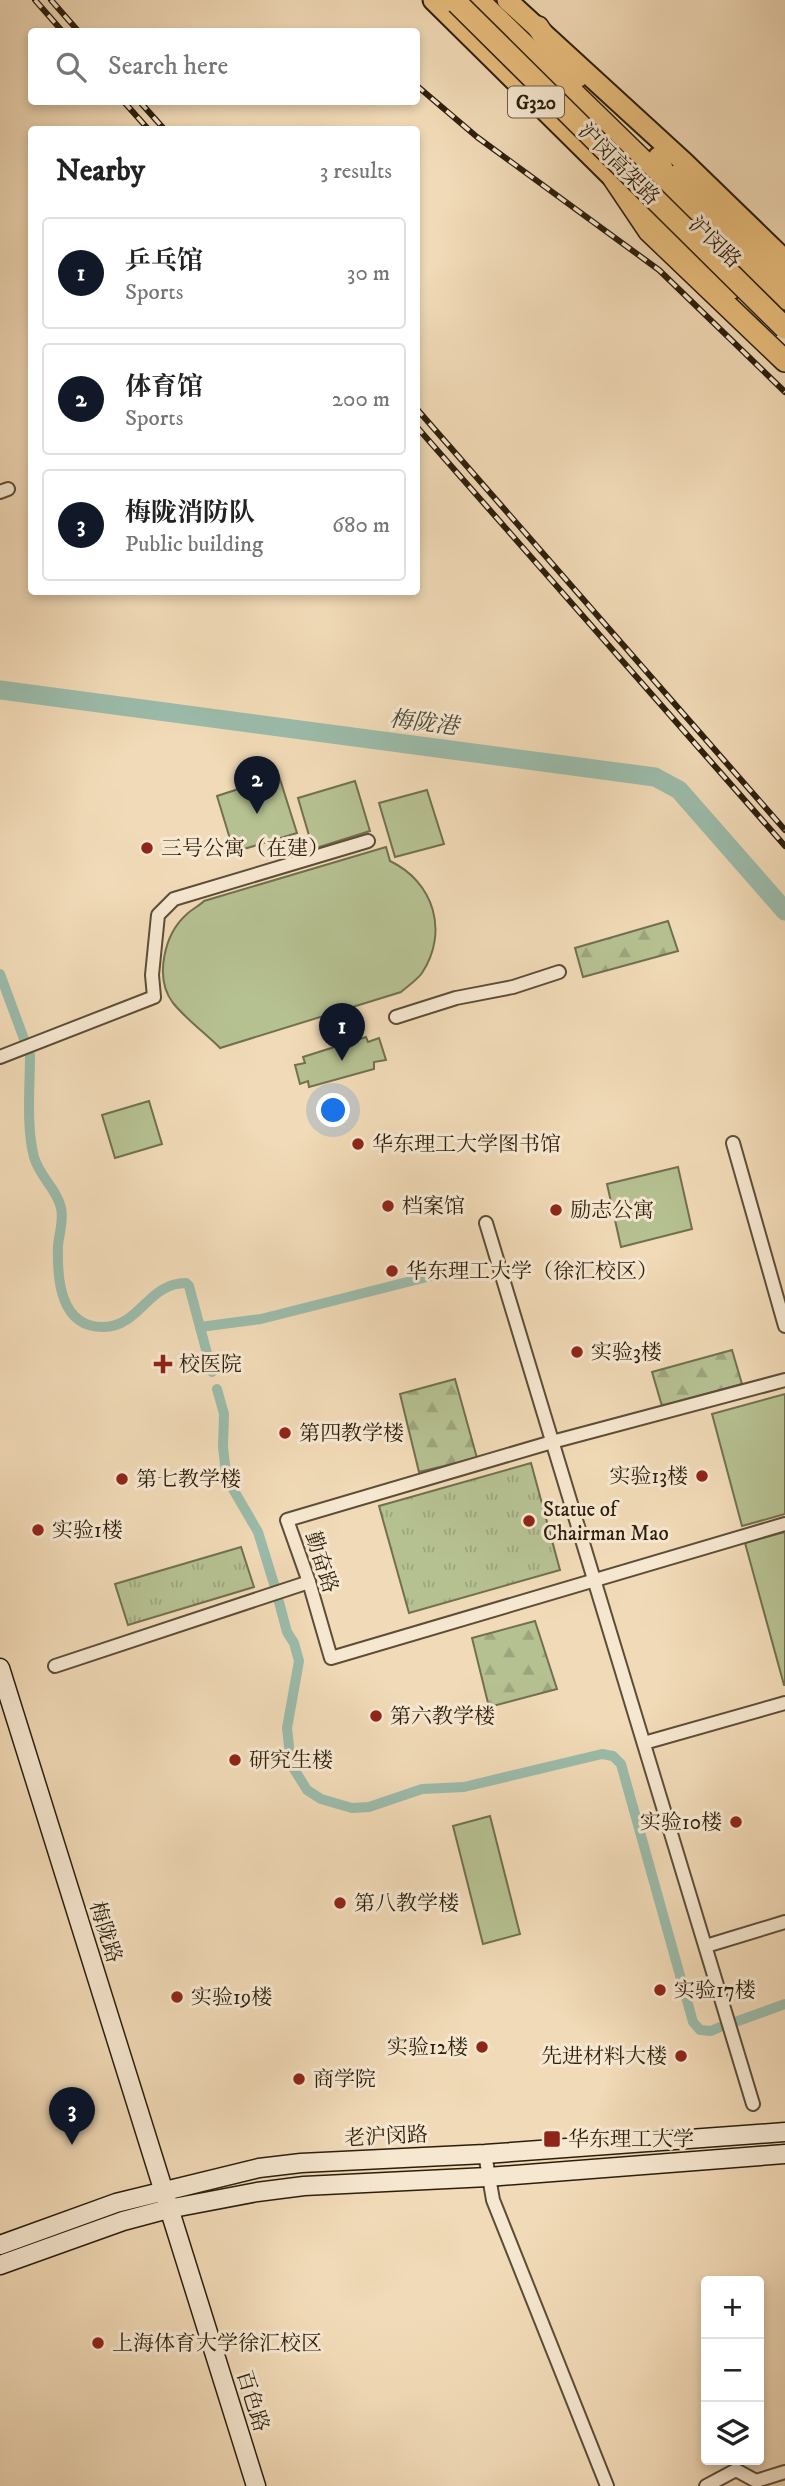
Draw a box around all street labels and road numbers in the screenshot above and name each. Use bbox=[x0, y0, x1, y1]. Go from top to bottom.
road number: G320 bbox=[508, 86, 564, 118]
street label: 沪闵高架路 bbox=[572, 118, 665, 211]
street label: 沪闵路 bbox=[683, 211, 746, 274]
street label: 勤奋路 bbox=[299, 1528, 343, 1596]
street label: 梅陇路 bbox=[83, 1898, 127, 1966]
street label: 老沪闵路 bbox=[343, 2122, 429, 2152]
street label: 百色路 bbox=[230, 2367, 274, 2435]

